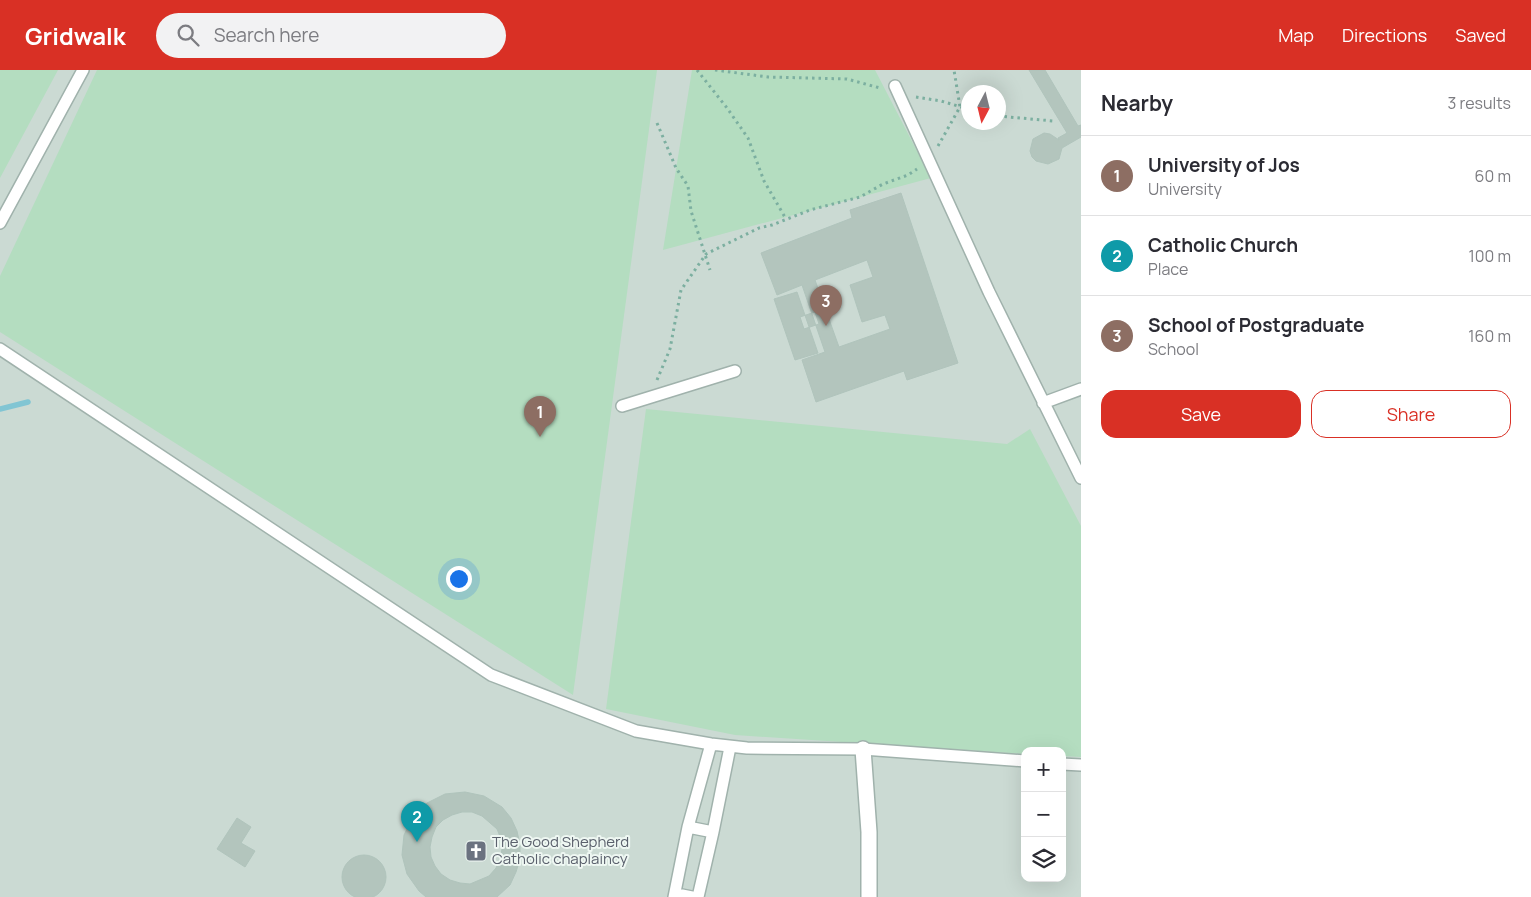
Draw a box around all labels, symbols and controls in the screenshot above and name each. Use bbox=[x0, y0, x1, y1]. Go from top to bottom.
search box bbox=[156, 13, 506, 58]
text: Gridwalk bbox=[25, 19, 126, 52]
icon: search bbox=[174, 21, 202, 49]
text: Search here bbox=[214, 22, 319, 48]
text: Map bbox=[1278, 23, 1314, 47]
text: Directions bbox=[1342, 23, 1427, 47]
text: Saved bbox=[1455, 23, 1506, 47]
north arrow bbox=[961, 85, 1006, 130]
text: Nearby bbox=[1101, 89, 1173, 117]
text: 3 results bbox=[1448, 92, 1511, 114]
text: University of Jos bbox=[1148, 152, 1300, 178]
text: 1 bbox=[1113, 165, 1121, 187]
text: 60 m bbox=[1475, 165, 1511, 187]
text: University bbox=[1148, 178, 1222, 200]
text: Catholic Church bbox=[1148, 232, 1298, 258]
text: 2 bbox=[1112, 245, 1122, 267]
text: 100 m bbox=[1468, 245, 1511, 267]
text: Place bbox=[1148, 258, 1188, 280]
pin: 3 bbox=[810, 285, 842, 326]
text: School of Postgraduate bbox=[1148, 312, 1364, 338]
text: 3 bbox=[1112, 325, 1122, 347]
text: 160 m bbox=[1468, 325, 1511, 347]
text: School bbox=[1148, 338, 1199, 360]
button: Save bbox=[1101, 390, 1301, 438]
button: Share bbox=[1311, 390, 1511, 438]
pin: 1 bbox=[524, 396, 556, 437]
your location bbox=[446, 566, 472, 592]
map controls bbox=[1021, 747, 1066, 882]
button: + bbox=[1021, 747, 1066, 792]
button: − bbox=[1021, 792, 1066, 837]
pin: 2 bbox=[401, 801, 433, 842]
place label: The Good Shepherd Catholic chaplaincy bbox=[492, 831, 629, 869]
button: layers bbox=[1021, 837, 1066, 882]
church icon: The Good Shepherd Catholic chaplaincy bbox=[464, 839, 488, 863]

